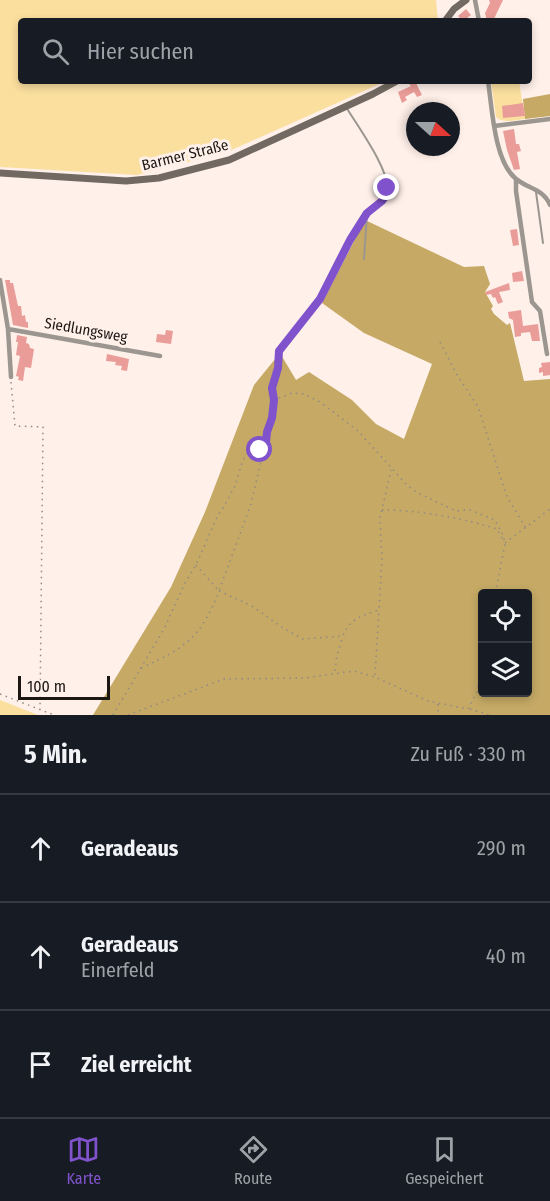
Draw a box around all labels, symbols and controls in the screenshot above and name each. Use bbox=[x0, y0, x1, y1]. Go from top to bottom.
search box bbox=[18, 18, 532, 84]
icon: search bbox=[39, 35, 72, 68]
text: Hier suchen bbox=[87, 38, 194, 65]
north arrow bbox=[406, 102, 460, 156]
street label: Barmer Straße bbox=[140, 136, 230, 174]
route end bbox=[373, 174, 399, 200]
street label: Siedlungsweg bbox=[43, 314, 129, 346]
route start bbox=[246, 436, 272, 462]
map controls bbox=[478, 589, 532, 697]
button: locate bbox=[478, 589, 532, 643]
button: layers bbox=[478, 643, 532, 697]
scale bar bbox=[18, 673, 110, 700]
text: 100 m bbox=[27, 677, 66, 696]
text: 5 Min. bbox=[24, 739, 87, 770]
text: Zu Fuß · 330 m bbox=[410, 742, 526, 766]
icon: ahead bbox=[24, 832, 57, 865]
text: Geradeaus bbox=[81, 835, 178, 862]
text: 290 m bbox=[477, 836, 526, 860]
text: Geradeaus bbox=[81, 931, 178, 958]
icon: ahead bbox=[24, 940, 57, 973]
text: 40 m bbox=[486, 944, 526, 968]
text: Einerfeld bbox=[81, 958, 155, 982]
icon: arrive bbox=[24, 1048, 57, 1081]
text: Ziel erreicht bbox=[81, 1051, 192, 1078]
tab: Karte bbox=[66, 1133, 101, 1188]
tab: Route bbox=[234, 1133, 272, 1188]
tab: Gespeichert bbox=[405, 1133, 484, 1188]

